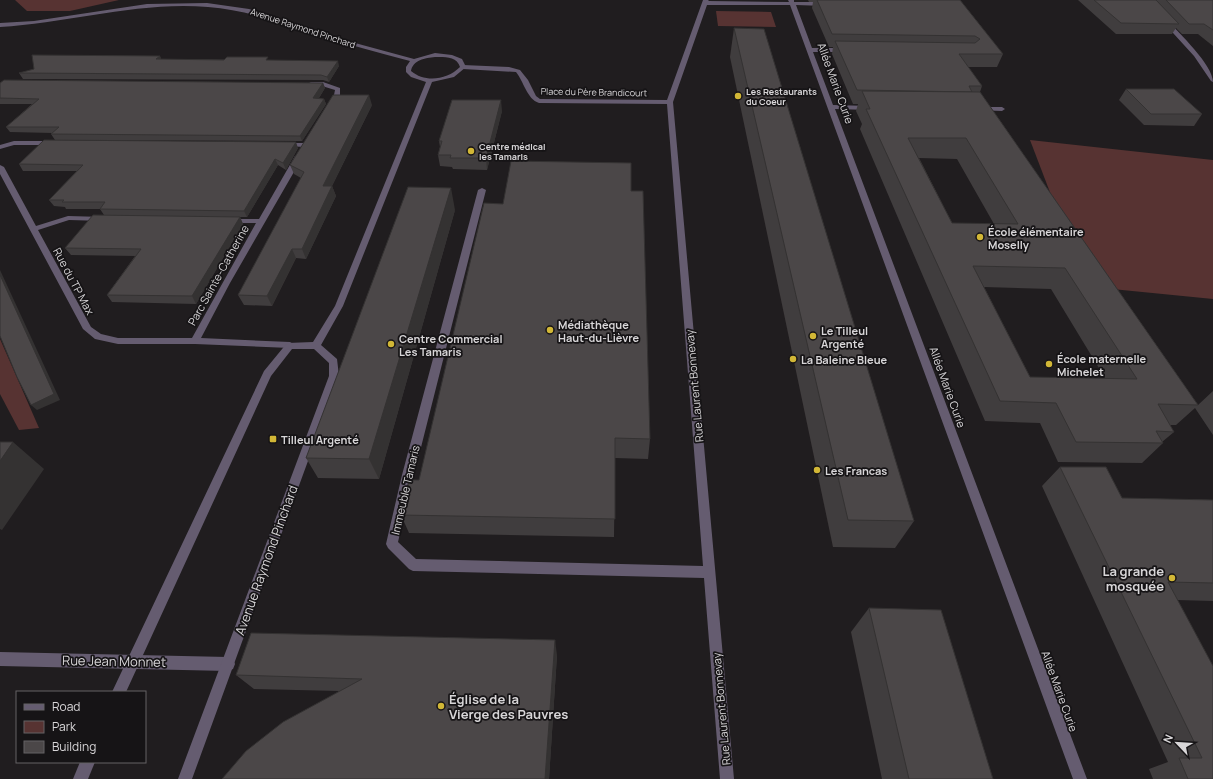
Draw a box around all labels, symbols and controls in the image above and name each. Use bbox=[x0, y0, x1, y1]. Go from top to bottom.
street label: Avenue Raymond Pinchard bbox=[249, 5, 357, 51]
street label: Allée Marie Curie bbox=[814, 40, 858, 126]
street label: Place du Père Brandicourt bbox=[541, 85, 648, 99]
place label: Les Restaurants du Coeur bbox=[746, 85, 817, 108]
marker: Les Restaurants du Coeur bbox=[733, 91, 743, 101]
place label: Centre médical les Tamaris bbox=[479, 140, 546, 163]
marker: Centre médical les Tamaris bbox=[466, 146, 476, 156]
street label: Parc Sainte-Catherine bbox=[184, 222, 252, 328]
place label: École élémentaire Moselly bbox=[988, 224, 1084, 252]
marker: École élémentaire Moselly bbox=[975, 232, 985, 242]
street label: Rue du TP Max bbox=[50, 245, 98, 317]
place label: Médiathèque Haut-du-Lièvre bbox=[558, 317, 640, 345]
place label: Le Tilleul Argenté bbox=[821, 323, 868, 351]
marker: Médiathèque Haut-du-Lièvre bbox=[545, 325, 555, 335]
street label: Rue Laurent Bonnevay bbox=[682, 329, 706, 443]
place label: Centre Commercial Les Tamaris bbox=[399, 331, 503, 359]
marker: Le Tilleul Argenté bbox=[808, 331, 818, 341]
marker: Centre Commercial Les Tamaris bbox=[386, 339, 396, 349]
street label: Allée Marie Curie bbox=[926, 344, 970, 430]
place label: École maternelle Michelet bbox=[1057, 351, 1147, 379]
place label: La Baleine Bleue bbox=[801, 352, 888, 367]
marker: La Baleine Bleue bbox=[788, 354, 798, 364]
marker: École maternelle Michelet bbox=[1044, 359, 1054, 369]
place label: Tilleul Argenté bbox=[281, 432, 359, 447]
marker: Tilleul Argenté bbox=[268, 434, 278, 444]
street label: Immeuble Tamaris bbox=[387, 444, 423, 536]
place label: Les Francas bbox=[825, 463, 887, 478]
marker: Les Francas bbox=[812, 465, 822, 475]
street label: Avenue Raymond Pinchard bbox=[230, 482, 302, 638]
place label: La grande mosquée bbox=[1103, 562, 1164, 595]
marker: La grande mosquée bbox=[1167, 573, 1177, 583]
street label: Allée Marie Curie bbox=[1038, 648, 1082, 734]
street label: Rue Jean Monnet bbox=[62, 651, 166, 671]
street label: Rue Laurent Bonnevay bbox=[709, 652, 733, 766]
place label: Église de la Vierge des Pauvres bbox=[449, 690, 568, 723]
legend bbox=[16, 691, 146, 763]
text: Road bbox=[52, 698, 80, 715]
marker: Église de la Vierge des Pauvres bbox=[436, 701, 446, 711]
text: Park bbox=[52, 718, 77, 735]
north arrow bbox=[1157, 723, 1197, 763]
text: N bbox=[1159, 732, 1176, 745]
text: Building bbox=[52, 738, 96, 755]

